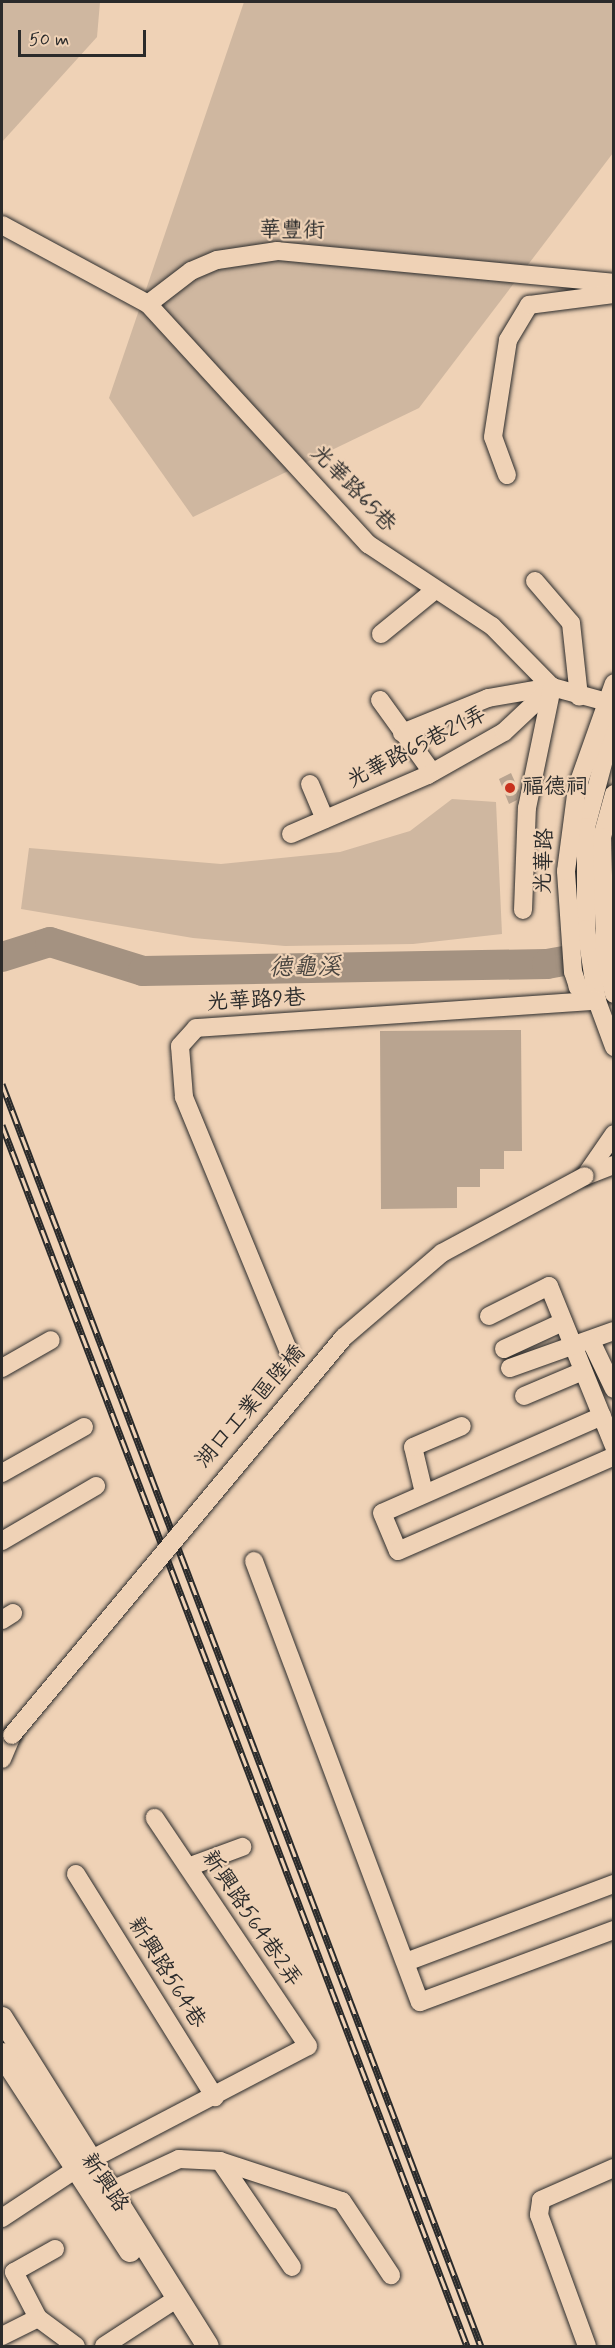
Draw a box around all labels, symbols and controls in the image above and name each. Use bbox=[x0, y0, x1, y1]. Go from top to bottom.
scale bar bbox=[21, 18, 148, 56]
text: 50 m bbox=[29, 28, 69, 52]
street label: 華豐街 bbox=[259, 217, 325, 245]
street label: 光華路65巷 bbox=[305, 440, 401, 538]
street label: 光華路65巷21弄 bbox=[343, 701, 491, 795]
place label: 福德祠 bbox=[522, 775, 588, 801]
marker: 福德祠 bbox=[503, 781, 517, 795]
street label: 光華路 bbox=[531, 828, 559, 894]
water label: 德龜溪 bbox=[269, 953, 341, 983]
street label: 光華路9巷 bbox=[206, 985, 306, 1017]
street label: 湖口工業區陸橋 bbox=[191, 1340, 311, 1474]
street label: 新興路564巷2弄 bbox=[196, 1846, 306, 1992]
street label: 新興路564巷 bbox=[121, 1912, 211, 2034]
street label: 新興路 bbox=[75, 2148, 133, 2218]

